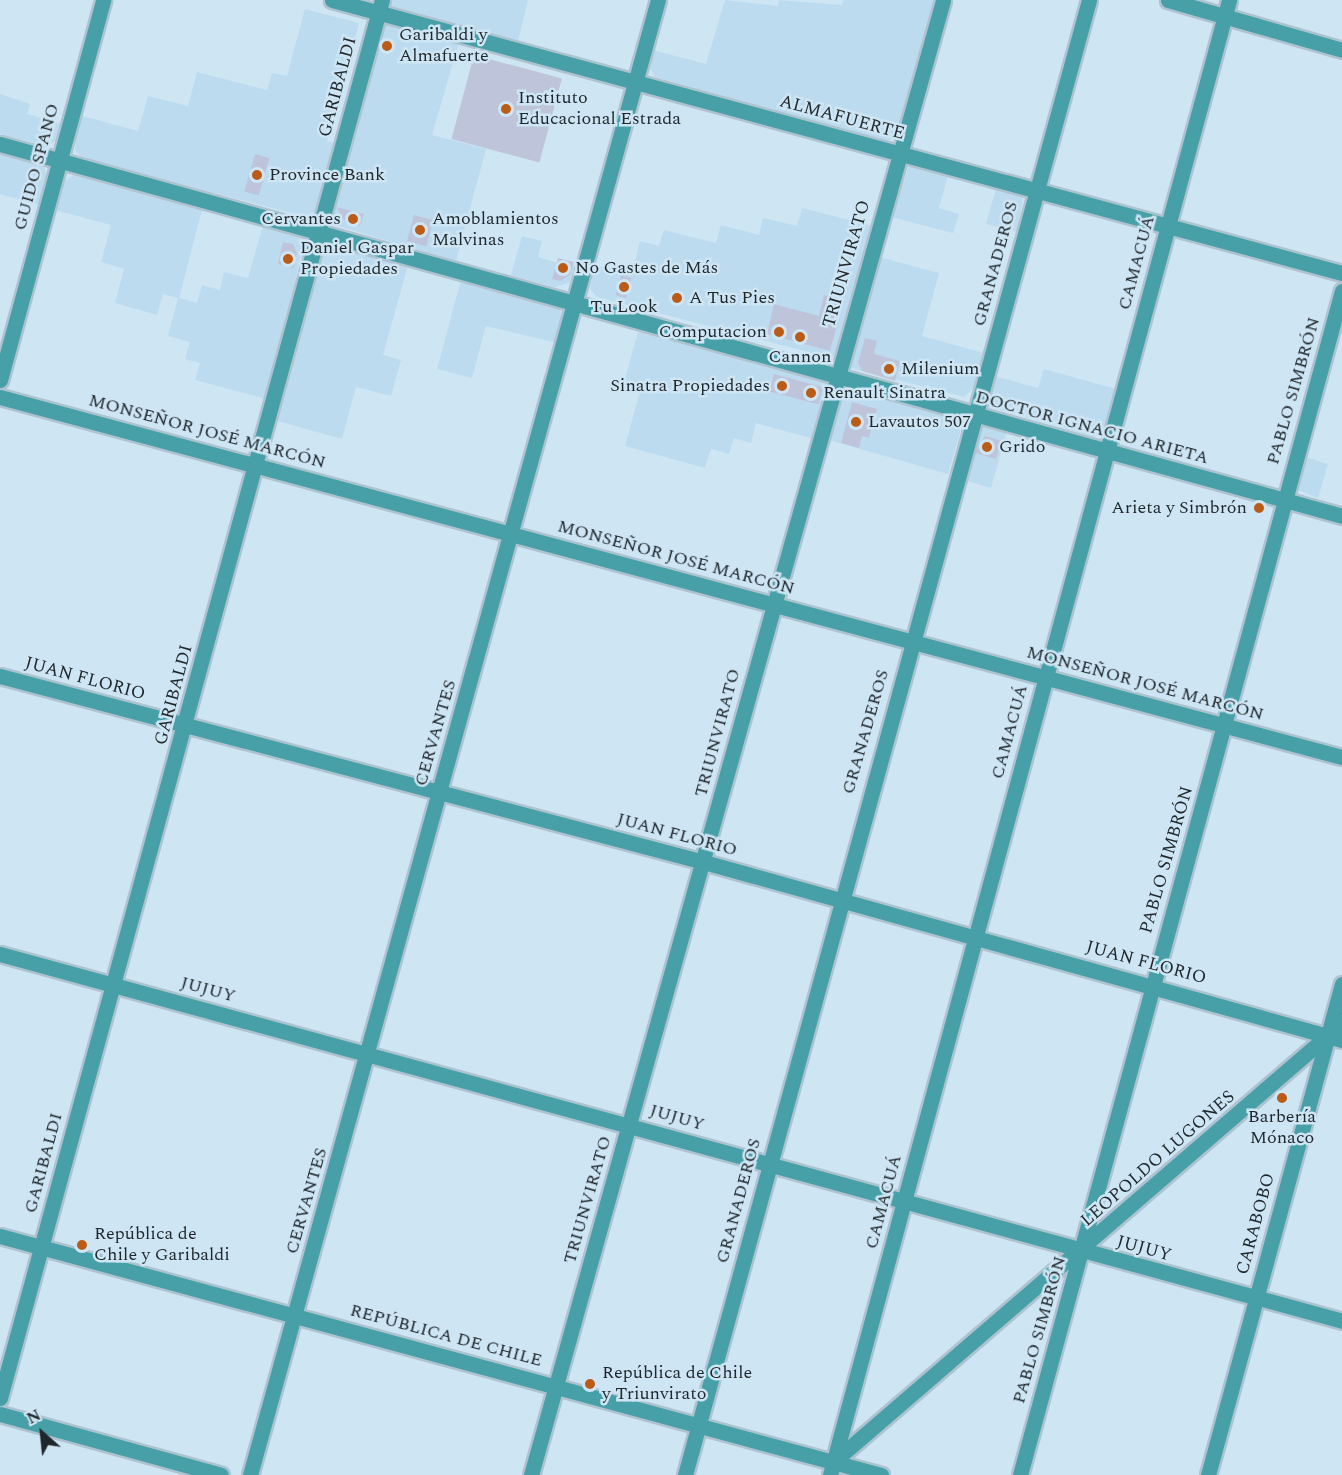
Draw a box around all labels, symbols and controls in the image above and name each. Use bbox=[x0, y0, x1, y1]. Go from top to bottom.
place label: Garibaldi y Almafuerte bbox=[399, 25, 489, 68]
street label: GARIBALDI bbox=[314, 34, 362, 140]
marker: Garibaldi y Almafuerte bbox=[380, 39, 394, 53]
place label: Instituto Educacional Estrada bbox=[518, 88, 681, 130]
street label: ALMAFUERTE bbox=[777, 91, 907, 145]
street label: GUIDO SPANO bbox=[10, 101, 64, 233]
marker: Instituto Educacional Estrada bbox=[499, 102, 513, 116]
place label: Province Bank bbox=[269, 164, 385, 186]
marker: Province Bank bbox=[250, 168, 264, 182]
street label: TRIUNVIRATO bbox=[818, 198, 876, 330]
street label: GRANADEROS bbox=[969, 199, 1023, 329]
place label: Cervantes bbox=[261, 208, 341, 230]
place label: Amoblamientos Malvinas bbox=[432, 209, 559, 252]
marker: Cervantes bbox=[346, 212, 360, 226]
street label: CAMACUÁ bbox=[1114, 214, 1160, 312]
marker: Amoblamientos Malvinas bbox=[413, 223, 427, 237]
place label: Daniel Gaspar Propiedades bbox=[300, 238, 414, 280]
marker: Daniel Gaspar Propiedades bbox=[281, 252, 295, 266]
place label: No Gastes de Más bbox=[575, 257, 718, 279]
marker: No Gastes de Más bbox=[556, 261, 570, 275]
marker: Tu Look bbox=[617, 280, 631, 294]
place label: A Tus Pies bbox=[689, 287, 775, 309]
marker: A Tus Pies bbox=[670, 291, 684, 305]
place label: Tu Look bbox=[590, 296, 658, 318]
street label: PABLO SIMBRÓN bbox=[1263, 315, 1325, 467]
place label: Computacion bbox=[659, 321, 767, 343]
marker: Computacion bbox=[772, 325, 786, 339]
marker: Cannon bbox=[793, 330, 807, 344]
place label: Cannon bbox=[768, 346, 832, 368]
place label: Milenium bbox=[901, 358, 979, 380]
marker: Milenium bbox=[882, 362, 896, 376]
place label: Sinatra Propiedades bbox=[610, 375, 770, 397]
marker: Sinatra Propiedades bbox=[775, 379, 789, 393]
place label: Renault Sinatra bbox=[823, 382, 946, 404]
marker: Renault Sinatra bbox=[804, 386, 818, 400]
street label: DOCTOR IGNACIO ARIETA bbox=[973, 386, 1211, 470]
street label: MONSEÑOR JOSÉ MARCÓN bbox=[86, 390, 328, 474]
place label: Lavautos 507 bbox=[868, 411, 971, 433]
marker: Lavautos 507 bbox=[849, 415, 863, 429]
place label: Grido bbox=[999, 436, 1045, 458]
marker: Grido bbox=[980, 440, 994, 454]
place label: Arieta y Simbrón bbox=[1111, 497, 1247, 519]
marker: Arieta y Simbrón bbox=[1252, 501, 1266, 515]
street label: MONSEÑOR JOSÉ MARCÓN bbox=[555, 516, 797, 600]
street label: GARIBALDI bbox=[150, 642, 198, 748]
street label: MONSEÑOR JOSÉ MARCÓN bbox=[1024, 642, 1266, 726]
street label: JUAN FLORIO bbox=[22, 653, 148, 705]
street label: TRIUNVIRATO bbox=[691, 667, 745, 799]
street label: GRANADEROS bbox=[838, 667, 894, 797]
street label: CERVANTES bbox=[411, 677, 461, 789]
street label: CAMACUÁ bbox=[987, 683, 1033, 781]
street label: PABLO SIMBRÓN bbox=[1136, 784, 1198, 936]
street label: JUAN FLORIO bbox=[614, 809, 740, 861]
street label: JUAN FLORIO bbox=[1083, 937, 1209, 989]
street label: JUJUY bbox=[178, 972, 238, 1008]
street label: LEOPOLDO LUGONES bbox=[1077, 1086, 1239, 1232]
marker: Barbería Mónaco bbox=[1275, 1091, 1289, 1105]
street label: JUJUY bbox=[647, 1100, 707, 1136]
place label: Barbería Mónaco bbox=[1248, 1107, 1316, 1150]
street label: GARIBALDI bbox=[20, 1110, 68, 1216]
street label: TRIUNVIRATO bbox=[559, 1134, 617, 1266]
street label: GRANADEROS bbox=[712, 1136, 766, 1266]
street label: CERVANTES bbox=[282, 1145, 332, 1257]
street label: CAMACUÁ bbox=[861, 1153, 907, 1251]
street label: CARABOBO bbox=[1232, 1171, 1280, 1277]
place label: República de Chile y Garibaldi bbox=[94, 1224, 230, 1266]
street label: JUJUY bbox=[1114, 1231, 1174, 1267]
marker: República de Chile y Garibaldi bbox=[75, 1238, 89, 1252]
street label: PABLO SIMBRÓN bbox=[1009, 1254, 1071, 1406]
street label: REPÚBLICA DE CHILE bbox=[348, 1300, 544, 1372]
place label: República de Chile y Triunvirato bbox=[602, 1363, 752, 1406]
marker: República de Chile y Triunvirato bbox=[583, 1377, 597, 1391]
north arrow bbox=[12, 1403, 72, 1463]
text: N bbox=[23, 1403, 45, 1431]

